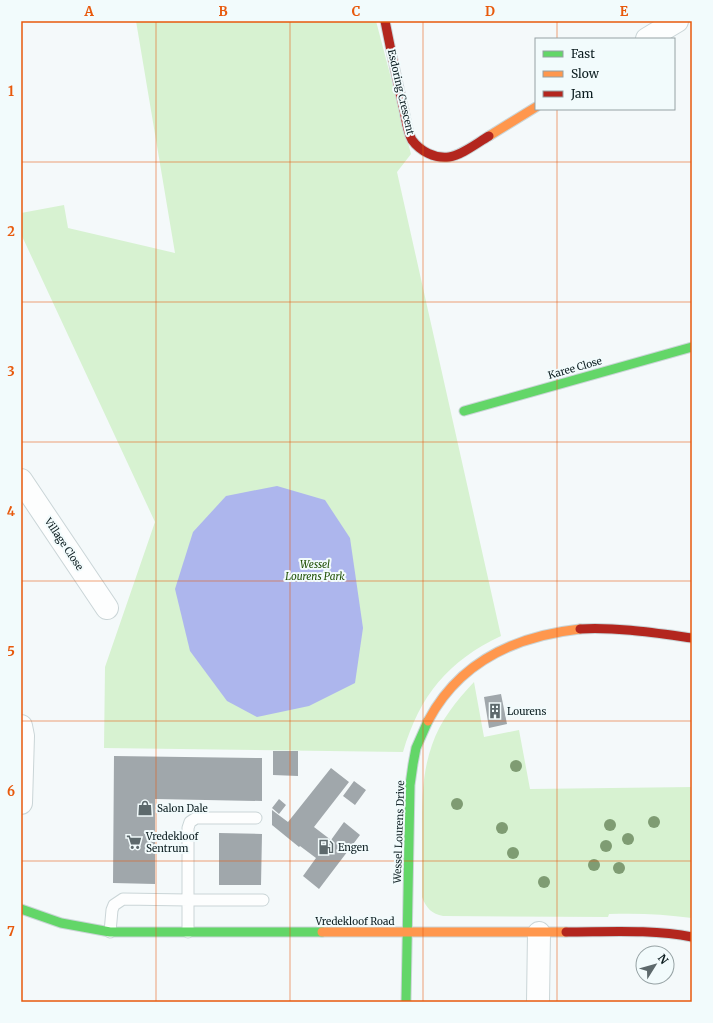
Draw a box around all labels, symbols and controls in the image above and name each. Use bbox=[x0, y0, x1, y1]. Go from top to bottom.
text: A bbox=[83, 3, 94, 20]
text: B bbox=[218, 3, 228, 20]
text: C bbox=[352, 3, 361, 20]
text: D bbox=[485, 3, 495, 20]
text: E bbox=[620, 3, 629, 20]
legend bbox=[535, 38, 675, 110]
text: Fast bbox=[571, 46, 595, 61]
street label: Esdoring Crescent bbox=[385, 48, 417, 136]
text: Slow bbox=[571, 66, 600, 81]
text: 1 bbox=[8, 83, 14, 100]
text: Jam bbox=[570, 86, 594, 101]
text: 2 bbox=[7, 223, 15, 240]
street label: Karee Close bbox=[547, 354, 603, 382]
text: 3 bbox=[7, 363, 15, 380]
text: 4 bbox=[7, 503, 16, 520]
street label: Village Close bbox=[41, 514, 86, 573]
park label: Wessel Lourens Park bbox=[285, 558, 345, 583]
text: 5 bbox=[7, 643, 15, 660]
building icon: Lourens bbox=[486, 702, 504, 720]
place label: Lourens bbox=[507, 705, 546, 718]
street label: Wessel Lourens Drive bbox=[391, 780, 407, 885]
text: 6 bbox=[7, 783, 15, 800]
shop icon: Salon Dale bbox=[136, 799, 154, 817]
place label: Salon Dale bbox=[157, 802, 208, 815]
place label: Vredekloof Sentrum bbox=[145, 830, 199, 855]
supermarket icon: Vredekloof Sentrum bbox=[125, 833, 143, 851]
fuel station icon: Engen bbox=[317, 838, 335, 856]
place label: Engen bbox=[338, 841, 369, 854]
street label: Vredekloof Road bbox=[315, 915, 394, 928]
text: 7 bbox=[7, 923, 15, 940]
north arrow bbox=[635, 945, 675, 985]
text: N bbox=[655, 951, 671, 967]

